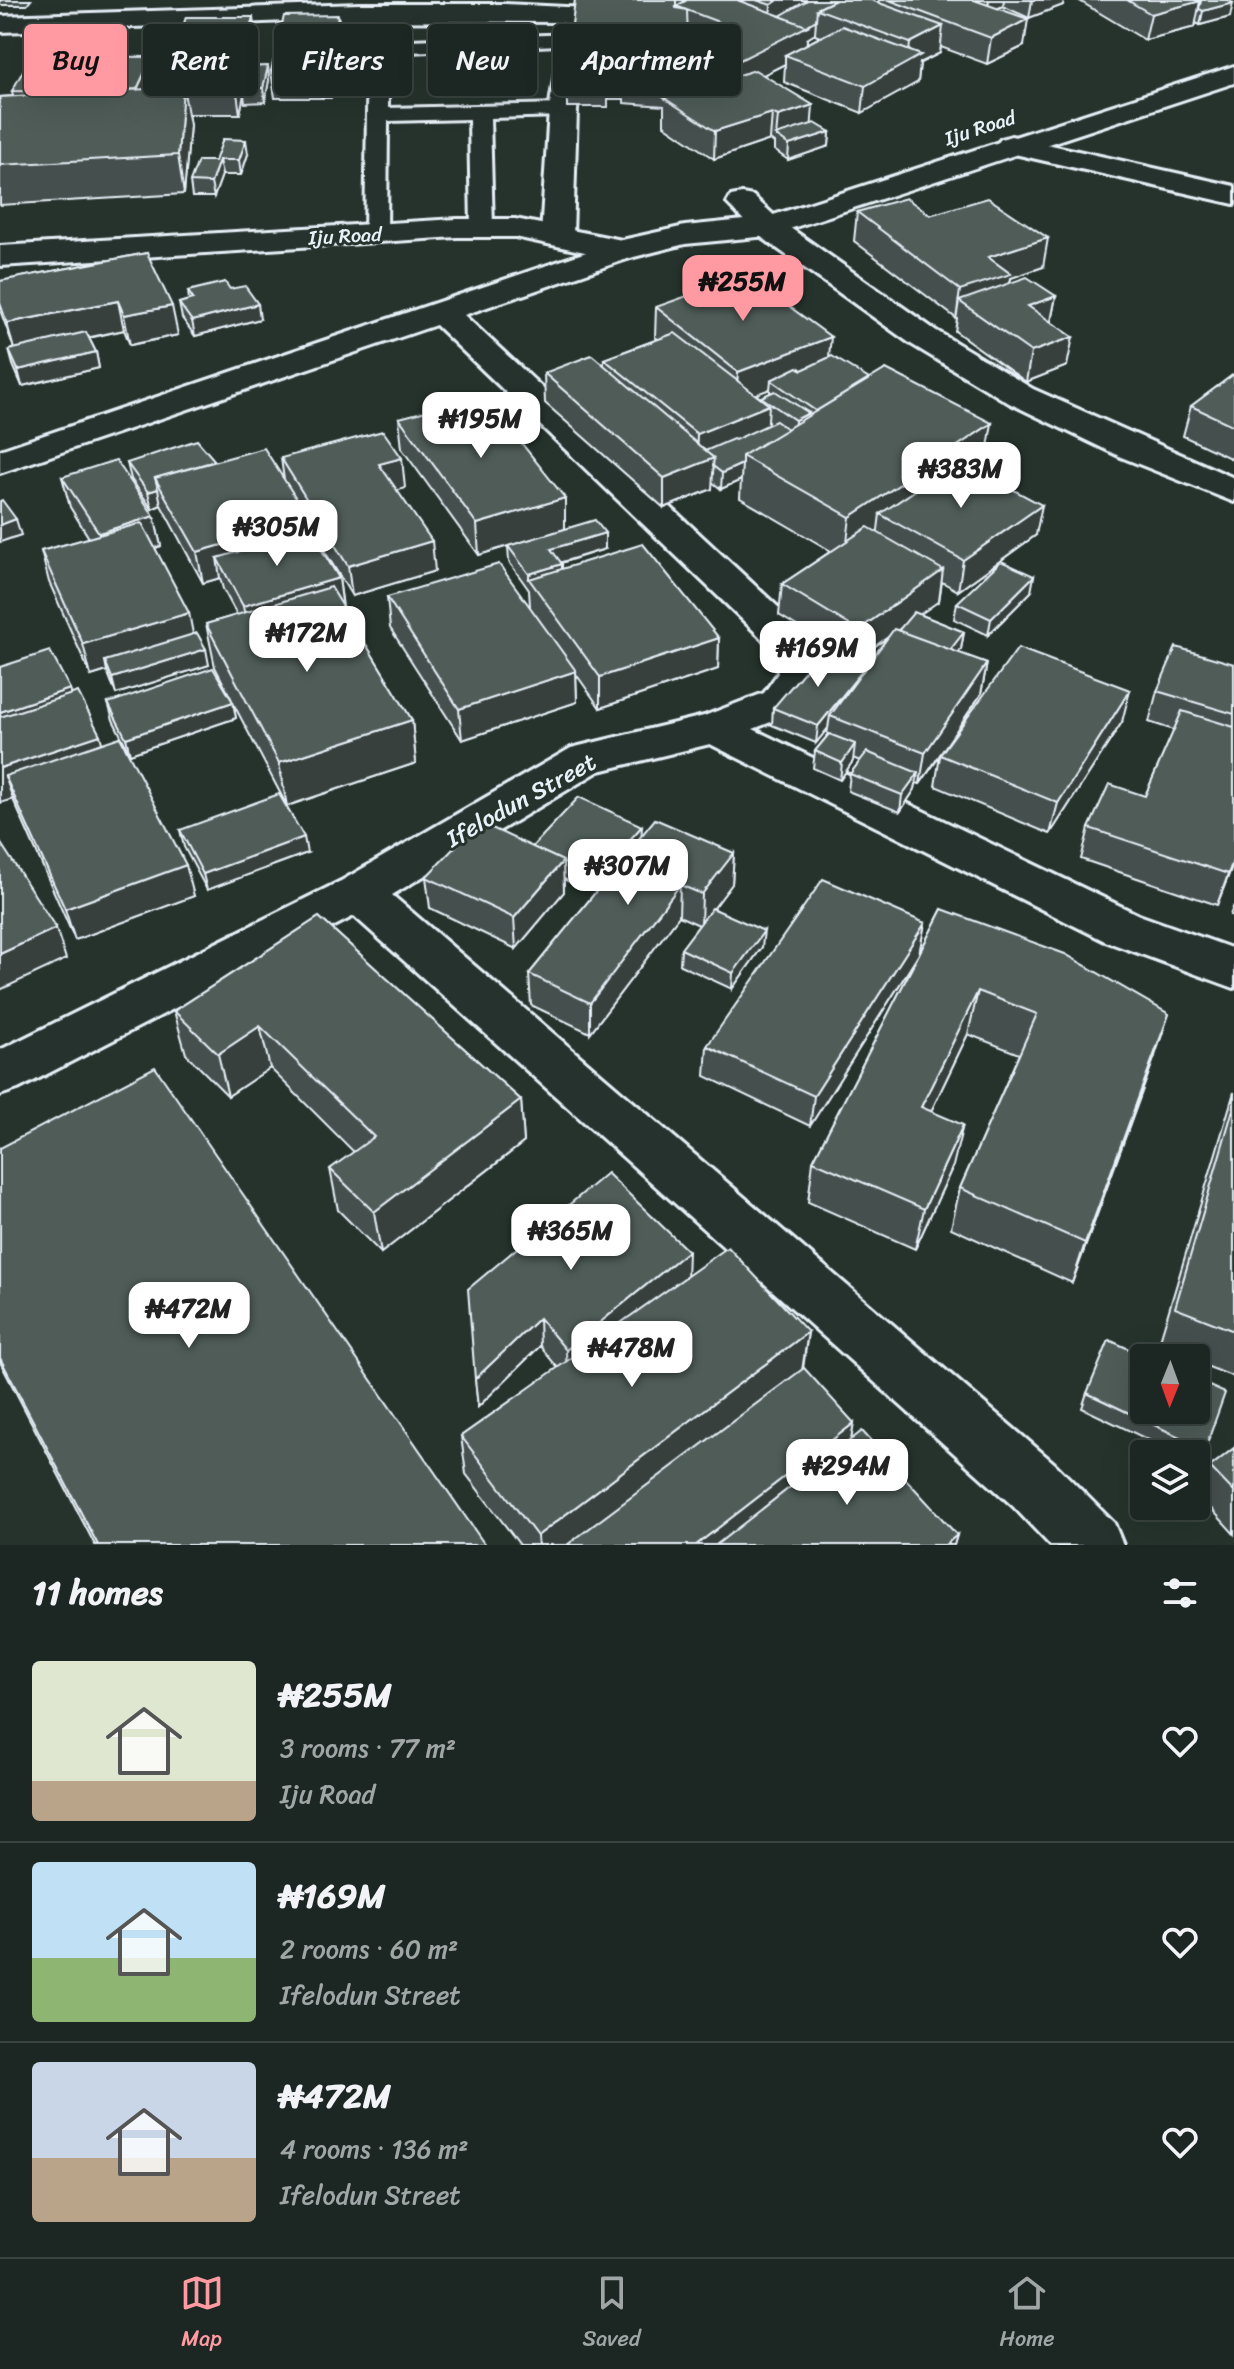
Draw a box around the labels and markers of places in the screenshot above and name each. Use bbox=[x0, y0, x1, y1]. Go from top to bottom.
pin: ₦255M bbox=[687, 255, 799, 323]
pin: ₦195M bbox=[425, 392, 537, 460]
pin: ₦383M bbox=[905, 442, 1017, 510]
pin: ₦305M bbox=[221, 500, 333, 568]
pin: ₦172M bbox=[251, 606, 363, 674]
pin: ₦169M bbox=[762, 621, 874, 689]
pin: ₦307M bbox=[572, 839, 684, 907]
pin: ₦365M bbox=[515, 1204, 627, 1272]
pin: ₦472M bbox=[133, 1282, 245, 1350]
pin: ₦478M bbox=[576, 1321, 688, 1389]
pin: ₦294M bbox=[791, 1439, 903, 1507]

